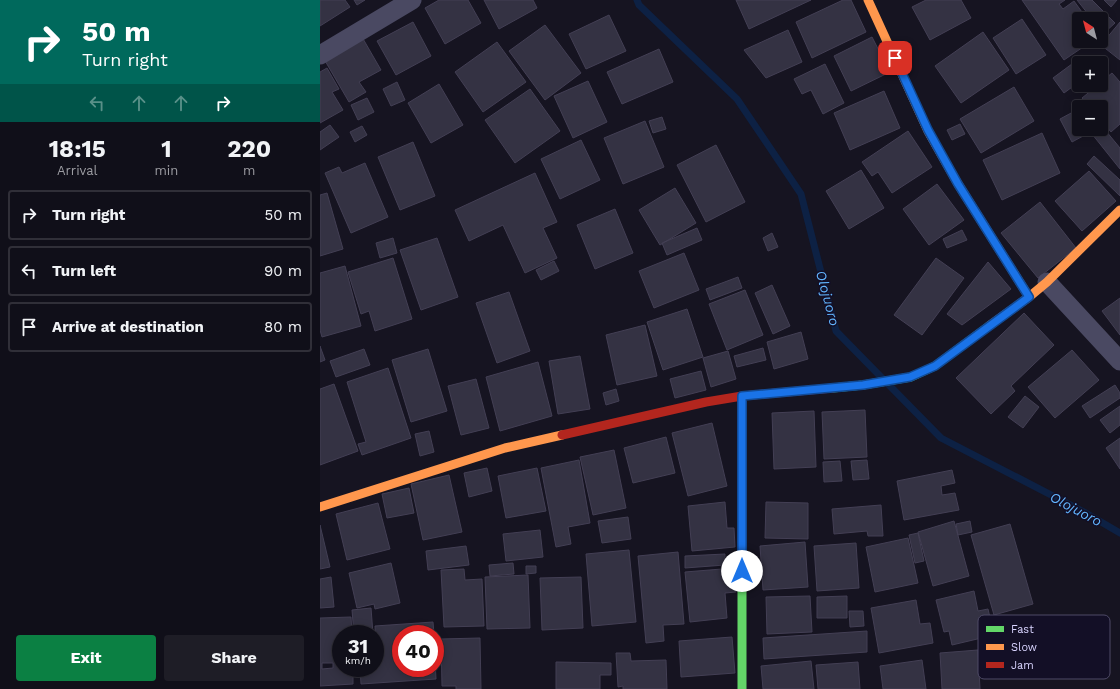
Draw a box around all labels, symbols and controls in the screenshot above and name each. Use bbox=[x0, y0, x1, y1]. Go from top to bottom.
north arrow bbox=[1072, 12, 1108, 48]
map controls bbox=[1072, 12, 1108, 136]
text: 50 m bbox=[82, 15, 151, 48]
icon: right bbox=[16, 16, 68, 68]
pin bbox=[878, 41, 912, 75]
icon: arrive bbox=[884, 47, 906, 69]
text: Turn right bbox=[82, 49, 168, 70]
button: + bbox=[1072, 56, 1108, 92]
icon: left bbox=[86, 92, 108, 114]
icon: ahead bbox=[128, 92, 150, 114]
icon: ahead bbox=[170, 92, 192, 114]
icon: right bbox=[212, 92, 234, 114]
button: − bbox=[1072, 100, 1108, 136]
text: 18:15 bbox=[49, 135, 106, 163]
text: 1 bbox=[161, 135, 172, 163]
text: 220 bbox=[227, 135, 271, 163]
text: Arrival bbox=[57, 163, 98, 178]
text: min bbox=[154, 163, 178, 178]
text: m bbox=[243, 163, 255, 178]
icon: right bbox=[18, 204, 40, 226]
text: Turn right bbox=[52, 206, 125, 224]
text: 50 m bbox=[265, 206, 302, 224]
icon: left bbox=[18, 260, 40, 282]
text: Turn left bbox=[52, 262, 116, 280]
text: 90 m bbox=[264, 262, 302, 280]
water label: Olojuoro bbox=[813, 269, 843, 327]
icon: arrive bbox=[18, 316, 40, 338]
text: Arrive at destination bbox=[52, 318, 204, 336]
text: 80 m bbox=[264, 318, 302, 336]
water label: Olojuoro bbox=[1047, 489, 1105, 529]
position arrow bbox=[721, 550, 763, 592]
legend bbox=[978, 615, 1110, 679]
text: Fast bbox=[1011, 623, 1034, 636]
speed limit sign: 40 bbox=[392, 625, 444, 677]
text: 31 bbox=[348, 634, 368, 658]
button: Exit bbox=[16, 635, 156, 681]
button: Share bbox=[164, 635, 304, 681]
text: Slow bbox=[1011, 641, 1037, 654]
text: km/h bbox=[345, 655, 371, 666]
text: Jam bbox=[1011, 659, 1034, 672]

